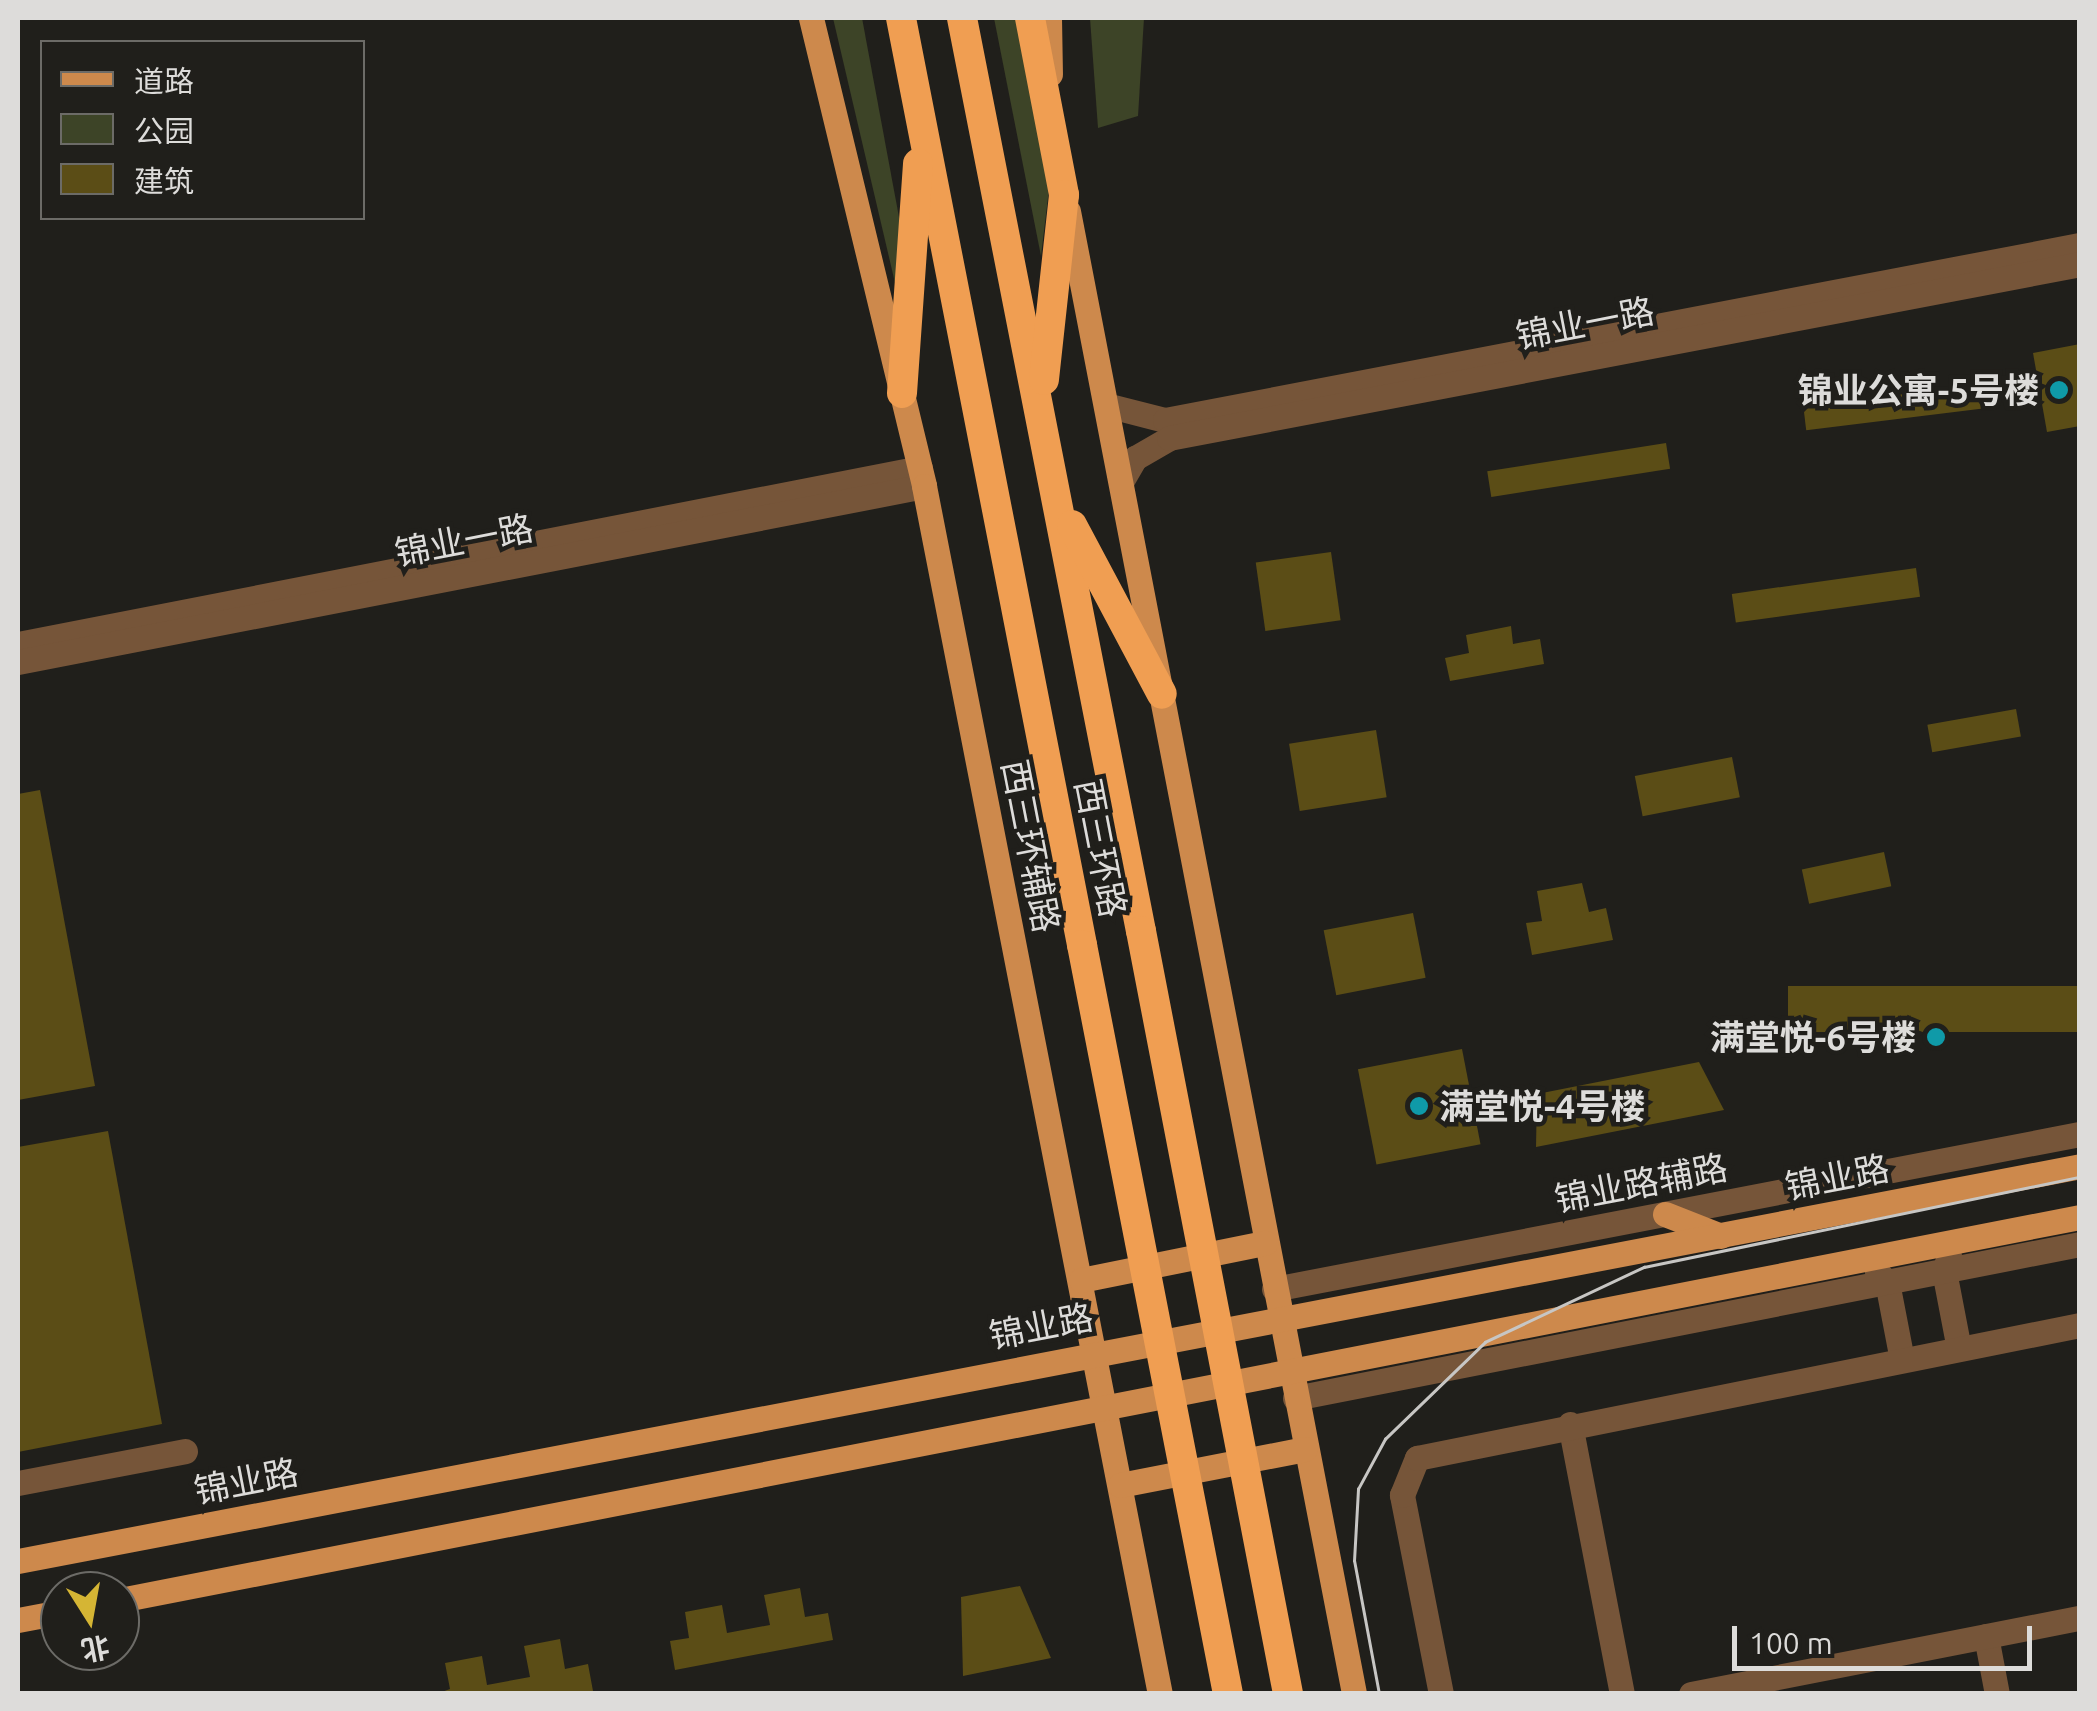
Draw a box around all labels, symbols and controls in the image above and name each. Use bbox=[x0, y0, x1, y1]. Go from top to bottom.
legend bbox=[40, 40, 365, 220]
text: 道路 bbox=[134, 64, 194, 98]
text: 公园 bbox=[134, 114, 194, 148]
text: 建筑 bbox=[134, 164, 194, 198]
street label: 锦业一路 bbox=[1512, 289, 1658, 357]
place label: 锦业公寓-5号楼 bbox=[1798, 369, 2039, 411]
marker: 锦业公寓-5号楼 bbox=[2048, 379, 2070, 401]
street label: 锦业一路 bbox=[391, 506, 537, 574]
street label: 西三环辅路 bbox=[994, 756, 1068, 936]
street label: 西三环路 bbox=[1067, 775, 1135, 921]
place label: 满堂悦-6号楼 bbox=[1710, 1016, 1916, 1058]
marker: 满堂悦-6号楼 bbox=[1925, 1026, 1947, 1048]
place label: 满堂悦-4号楼 bbox=[1439, 1085, 1645, 1127]
marker: 满堂悦-4号楼 bbox=[1408, 1095, 1430, 1117]
street label: 锦业路辅路 bbox=[1551, 1146, 1731, 1220]
street label: 锦业路 bbox=[1781, 1146, 1893, 1208]
street label: 锦业路 bbox=[985, 1295, 1097, 1357]
street label: 锦业路 bbox=[190, 1450, 302, 1512]
north arrow bbox=[40, 1571, 140, 1671]
scale bar bbox=[1737, 1606, 2037, 1668]
text: 100 m bbox=[1749, 1626, 1833, 1660]
text: 北 bbox=[79, 1631, 112, 1667]

